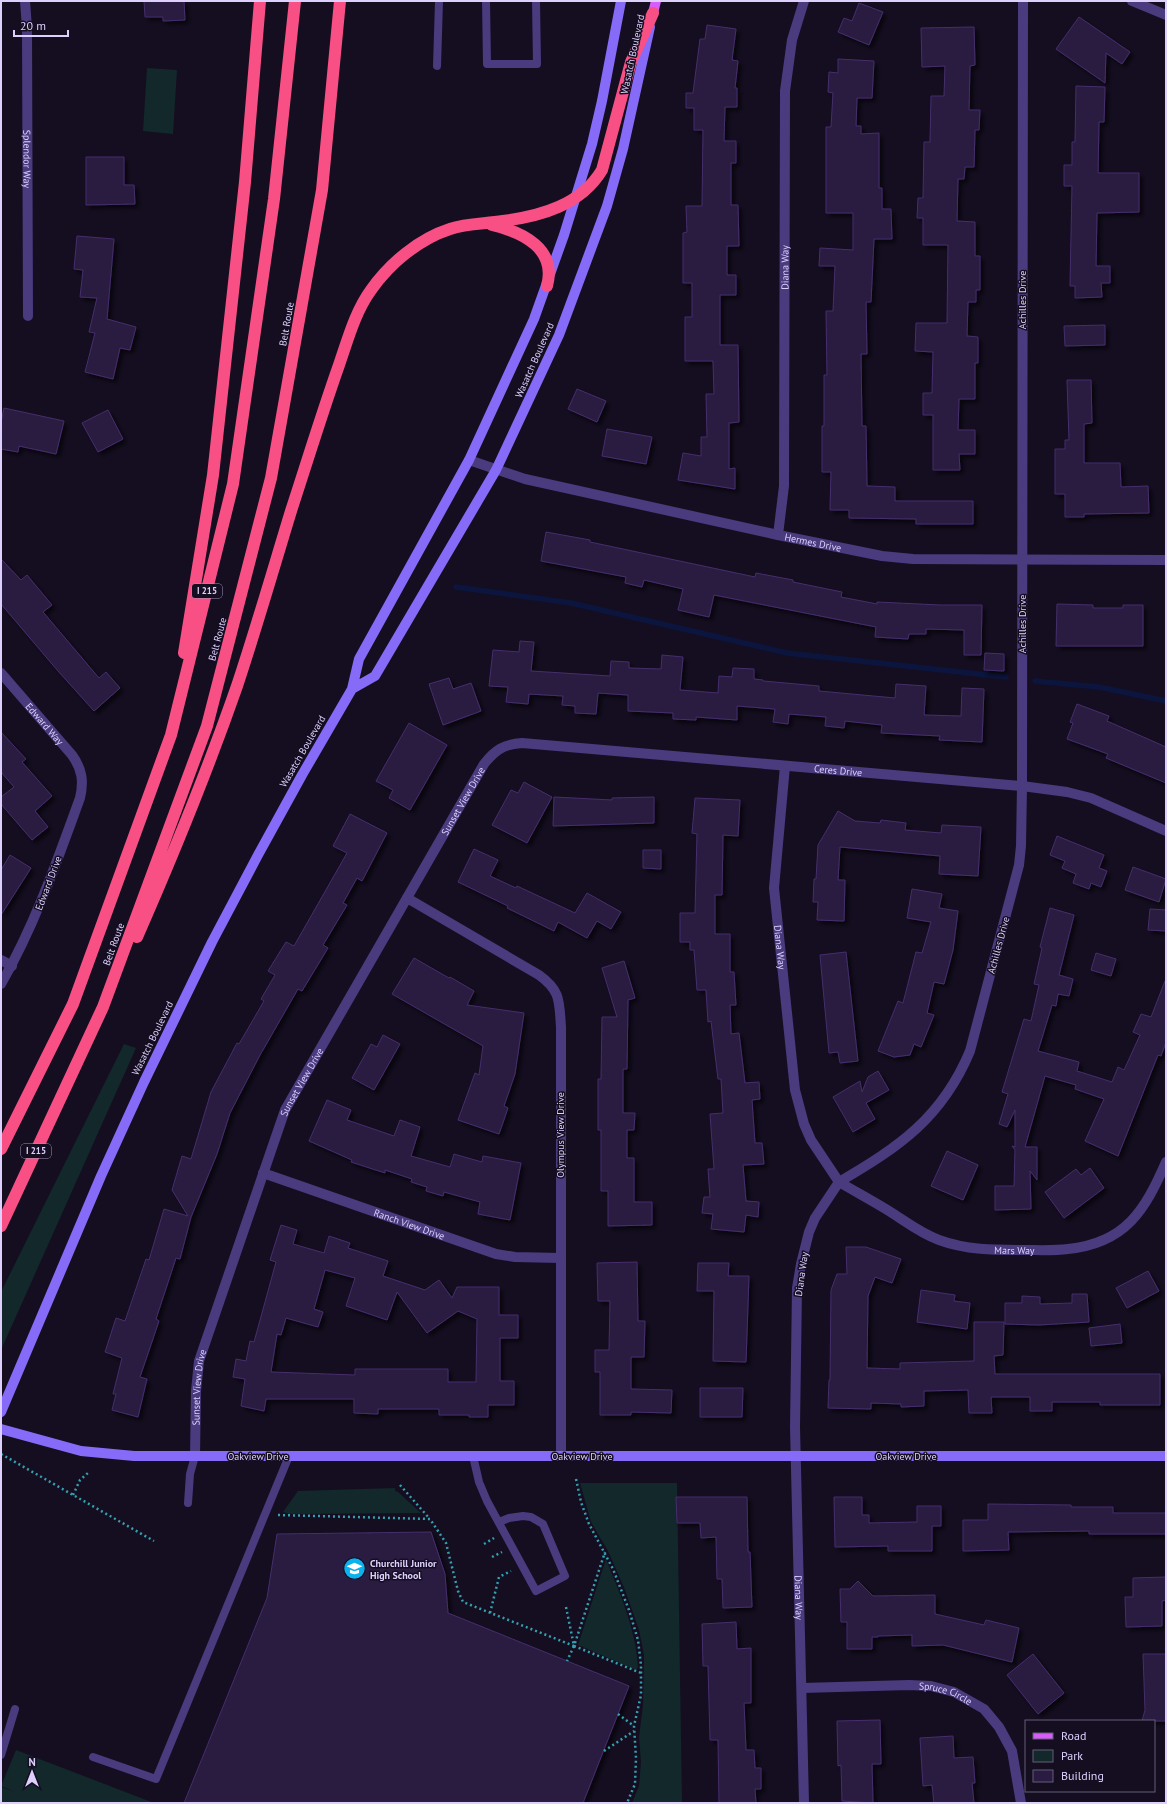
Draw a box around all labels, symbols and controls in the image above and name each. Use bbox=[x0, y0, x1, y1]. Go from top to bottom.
scale bar bbox=[14, 12, 68, 38]
street label: Wasatch Boulevard bbox=[618, 13, 647, 95]
text: 20 m bbox=[20, 18, 46, 33]
street label: Splendor Way bbox=[20, 130, 34, 188]
street label: Diana Way bbox=[778, 245, 792, 290]
street label: Achilles Drive bbox=[1016, 271, 1029, 329]
street label: Belt Route bbox=[276, 301, 297, 347]
street label: Wasatch Boulevard bbox=[512, 321, 557, 400]
street label: Hermes Drive bbox=[783, 530, 843, 555]
road number: I 215 bbox=[192, 584, 222, 598]
street label: Achilles Drive bbox=[1016, 595, 1029, 653]
street label: Belt Route bbox=[205, 616, 230, 662]
street label: Edward Way bbox=[23, 700, 67, 748]
street label: Wasatch Boulevard bbox=[277, 713, 328, 790]
street label: Ceres Drive bbox=[813, 762, 863, 779]
street label: Sunset View Drive bbox=[438, 765, 488, 838]
street label: Edward Drive bbox=[32, 854, 65, 912]
street label: Achilles Drive bbox=[985, 915, 1012, 975]
street label: Belt Route bbox=[100, 921, 127, 967]
street label: Diana Way bbox=[771, 924, 788, 970]
street label: Wasatch Boulevard bbox=[129, 999, 176, 1077]
street label: Sunset View Drive bbox=[277, 1046, 326, 1118]
street label: Olympus View Drive bbox=[554, 1092, 567, 1178]
road number: I 215 bbox=[21, 1144, 51, 1158]
street label: Ranch View Drive bbox=[372, 1206, 446, 1243]
street label: Mars Way bbox=[994, 1244, 1035, 1257]
street label: Diana Way bbox=[792, 1251, 811, 1297]
street label: Sunset View Drive bbox=[189, 1347, 210, 1426]
street label: Oakview Drive bbox=[227, 1450, 289, 1463]
street label: Oakview Drive bbox=[551, 1450, 613, 1463]
street label: Oakview Drive bbox=[875, 1450, 937, 1463]
school or university icon: Churchill Junior High School bbox=[342, 1556, 368, 1582]
place label: Churchill Junior High School bbox=[370, 1557, 437, 1582]
street label: Diana Way bbox=[792, 1575, 806, 1620]
street label: Spruce Circle bbox=[919, 1679, 974, 1708]
legend bbox=[1025, 1720, 1155, 1792]
text: Road bbox=[1061, 1728, 1086, 1743]
text: Park bbox=[1061, 1748, 1083, 1763]
north arrow bbox=[12, 1752, 52, 1792]
text: N bbox=[28, 1755, 36, 1769]
text: Building bbox=[1061, 1768, 1104, 1783]

